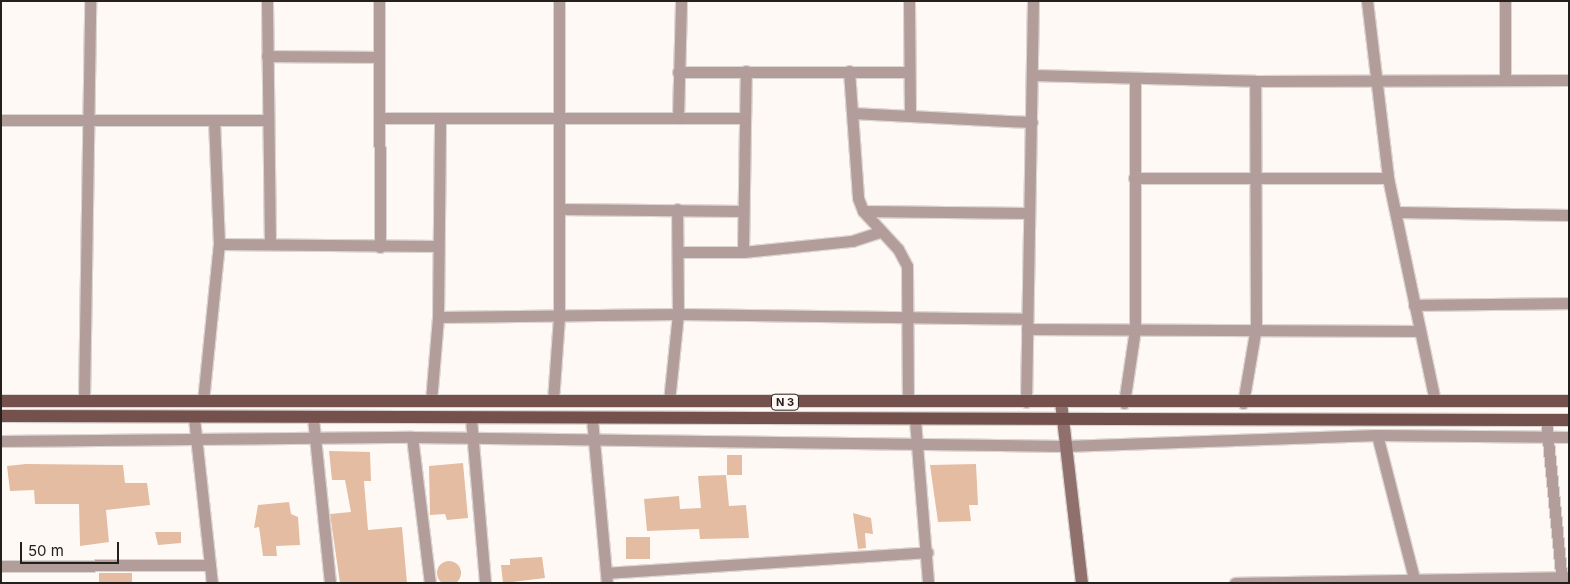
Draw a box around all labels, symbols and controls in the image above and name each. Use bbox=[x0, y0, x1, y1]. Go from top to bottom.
road number: N 3 bbox=[770, 394, 800, 411]
scale bar bbox=[22, 532, 121, 564]
text: 50 m bbox=[28, 541, 64, 560]

